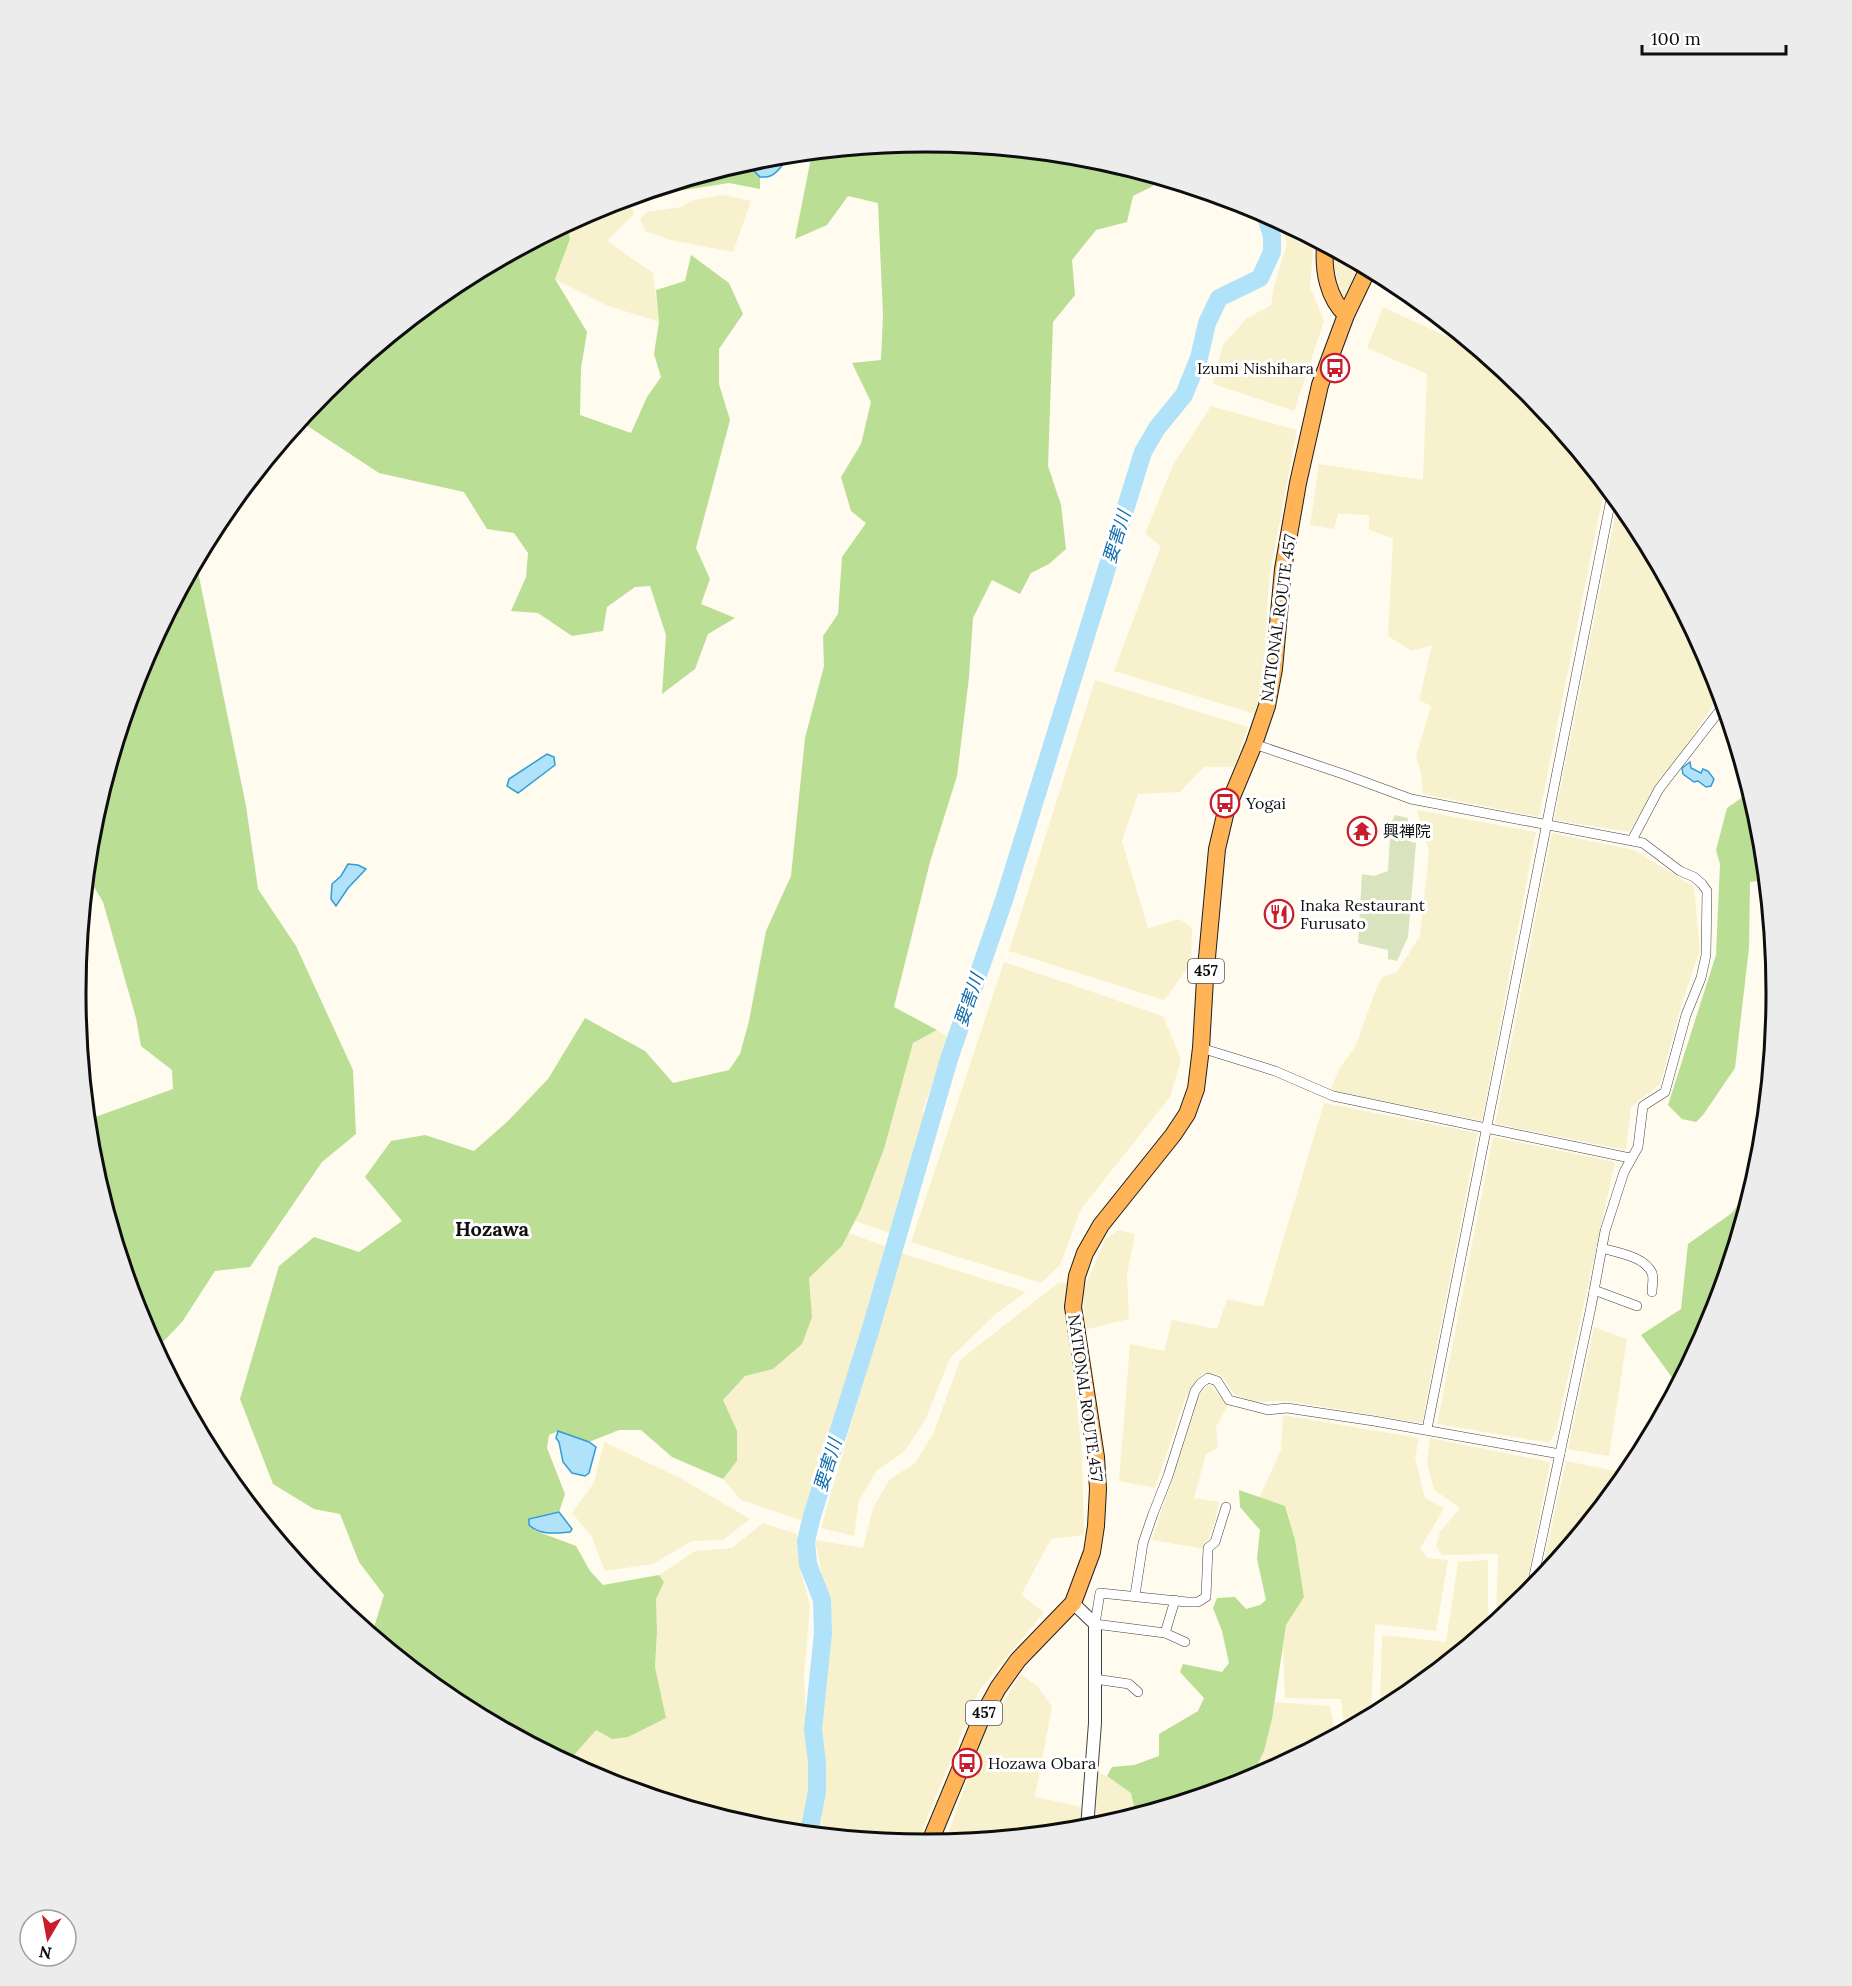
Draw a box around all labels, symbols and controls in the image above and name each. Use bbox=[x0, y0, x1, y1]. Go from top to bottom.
scale bar bbox=[1642, 18, 1786, 56]
text: 100 m bbox=[1651, 27, 1701, 50]
bus stop icon: Izumi Nishihara bbox=[1319, 352, 1351, 384]
place label: Izumi Nishihara bbox=[1197, 358, 1314, 378]
water label: 要害川 bbox=[1098, 506, 1136, 566]
street label: NATIONAL ROUTE 457 bbox=[1256, 532, 1300, 703]
bus stop icon: Yogai bbox=[1209, 787, 1241, 819]
place label: Yogai bbox=[1245, 793, 1286, 813]
temple icon: 興禅院 bbox=[1346, 815, 1378, 847]
place label: 興禅院 bbox=[1383, 821, 1431, 841]
place label: Inaka Restaurant Furusato bbox=[1300, 895, 1426, 933]
restaurant icon: Inaka Restaurant Furusato bbox=[1263, 898, 1295, 930]
road number: 457 bbox=[1188, 959, 1224, 983]
water label: 要害川 bbox=[949, 969, 989, 1029]
district label: Hozawa bbox=[455, 1216, 530, 1241]
street label: NATIONAL ROUTE 457 bbox=[1064, 1313, 1108, 1484]
water label: 要害川 bbox=[809, 1434, 847, 1494]
road number: 457 bbox=[966, 1701, 1002, 1725]
bus stop icon: Hozawa Obara bbox=[951, 1747, 983, 1779]
place label: Hozawa Obara bbox=[988, 1753, 1096, 1773]
north arrow bbox=[18, 1908, 78, 1968]
text: N bbox=[38, 1942, 53, 1964]

